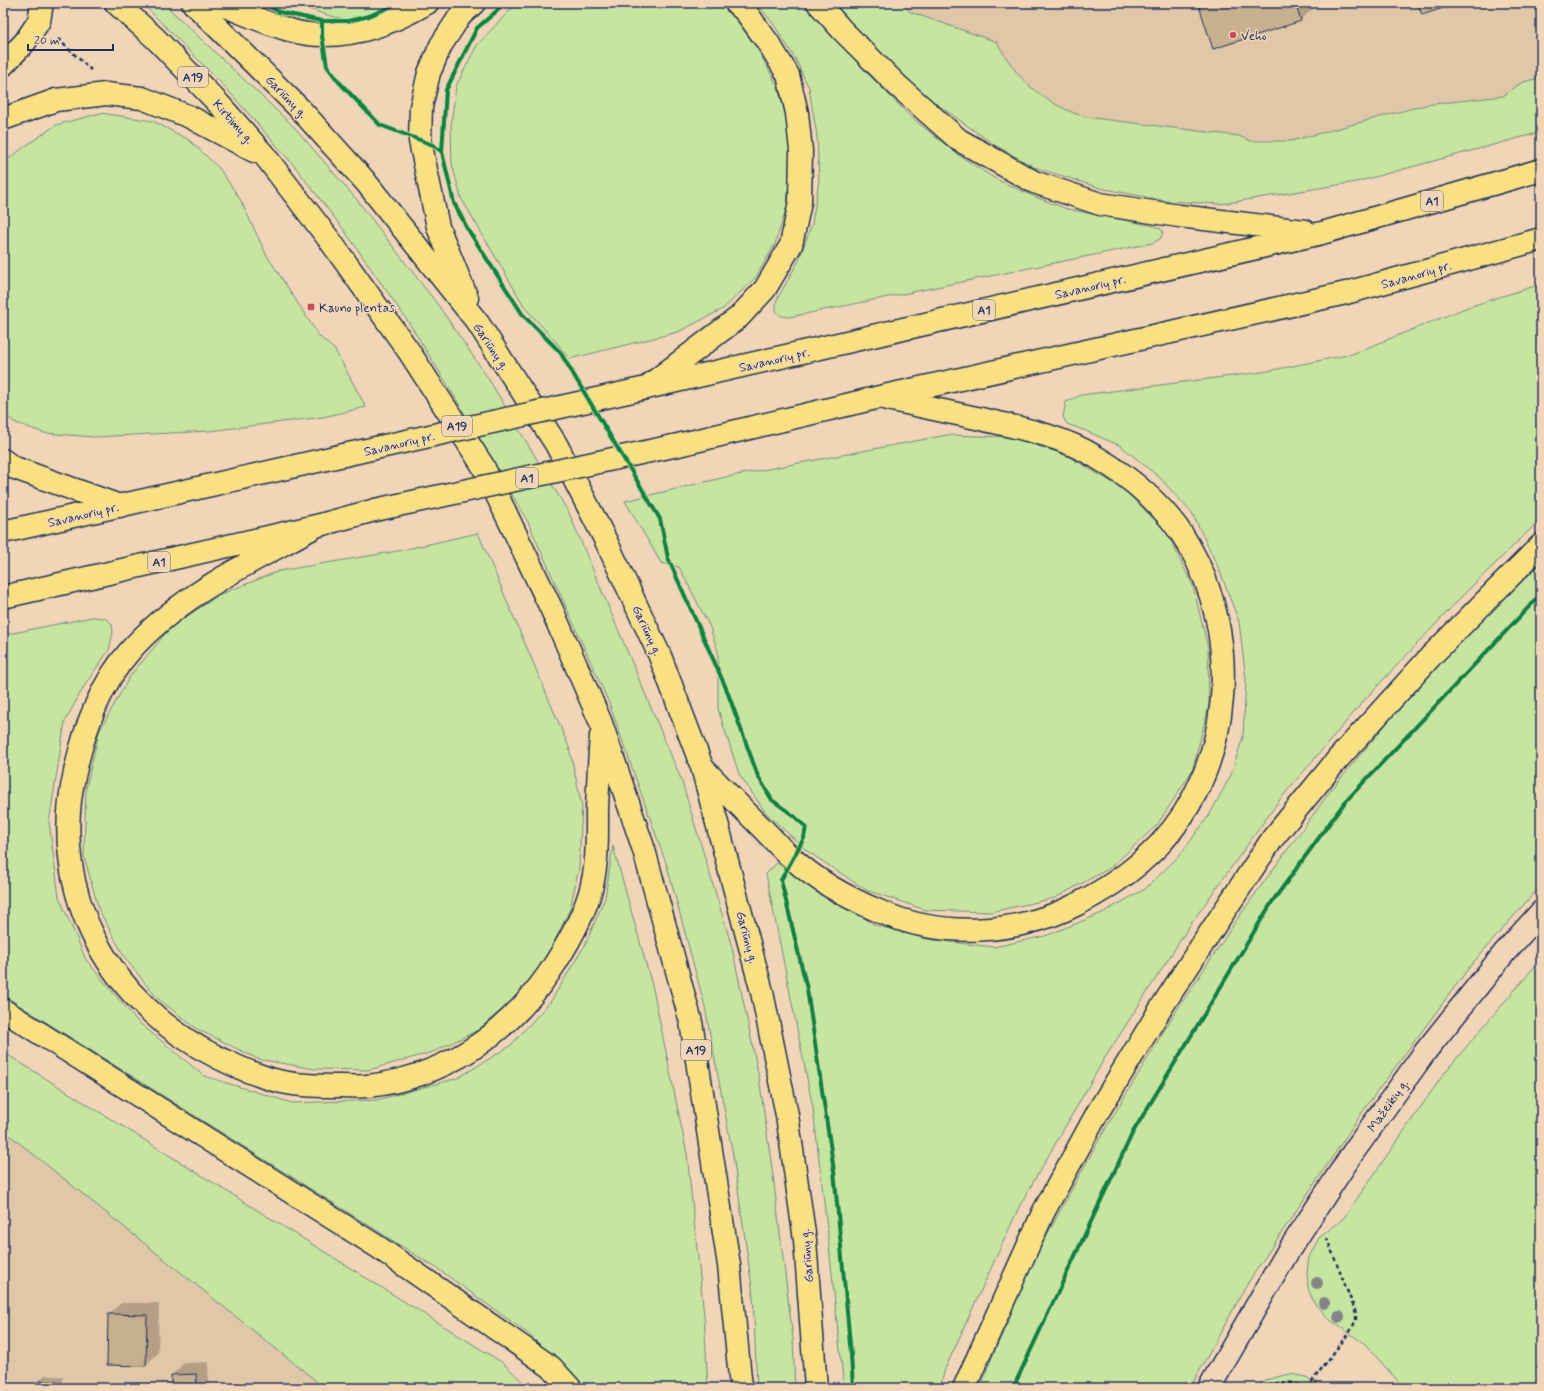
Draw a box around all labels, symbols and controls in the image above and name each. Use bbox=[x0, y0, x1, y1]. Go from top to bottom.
scale bar bbox=[28, 26, 113, 52]
place label: Veho bbox=[1241, 28, 1267, 45]
marker: Veho bbox=[1228, 30, 1238, 40]
text: 20 m bbox=[34, 33, 60, 49]
road number: A19 bbox=[178, 67, 208, 87]
street label: Gariūnų g. bbox=[261, 72, 311, 122]
street label: Kirtimų g. bbox=[208, 96, 258, 148]
road number: A1 bbox=[1421, 191, 1443, 211]
street label: Savanorių pr. bbox=[1379, 257, 1454, 294]
street label: Savanorių pr. bbox=[1053, 271, 1128, 304]
place label: Kauno plentas bbox=[319, 300, 395, 317]
road number: A1 bbox=[973, 300, 995, 320]
marker: Kauno plentas bbox=[306, 302, 316, 312]
street label: Gariūnų g. bbox=[469, 320, 513, 374]
street label: Savanorių pr. bbox=[737, 344, 812, 377]
road number: A19 bbox=[442, 416, 472, 436]
street label: Savanorių pr. bbox=[362, 428, 437, 461]
road number: A1 bbox=[516, 468, 538, 488]
street label: Savanorių pr. bbox=[46, 499, 121, 532]
road number: A1 bbox=[148, 552, 170, 572]
street label: Gariūnų g. bbox=[628, 603, 666, 659]
street label: Gariūnų g. bbox=[731, 909, 762, 966]
road number: A19 bbox=[681, 1040, 711, 1060]
street label: Mažeikių g. bbox=[1364, 1076, 1413, 1136]
street label: Gariūnų g. bbox=[797, 1228, 818, 1283]

